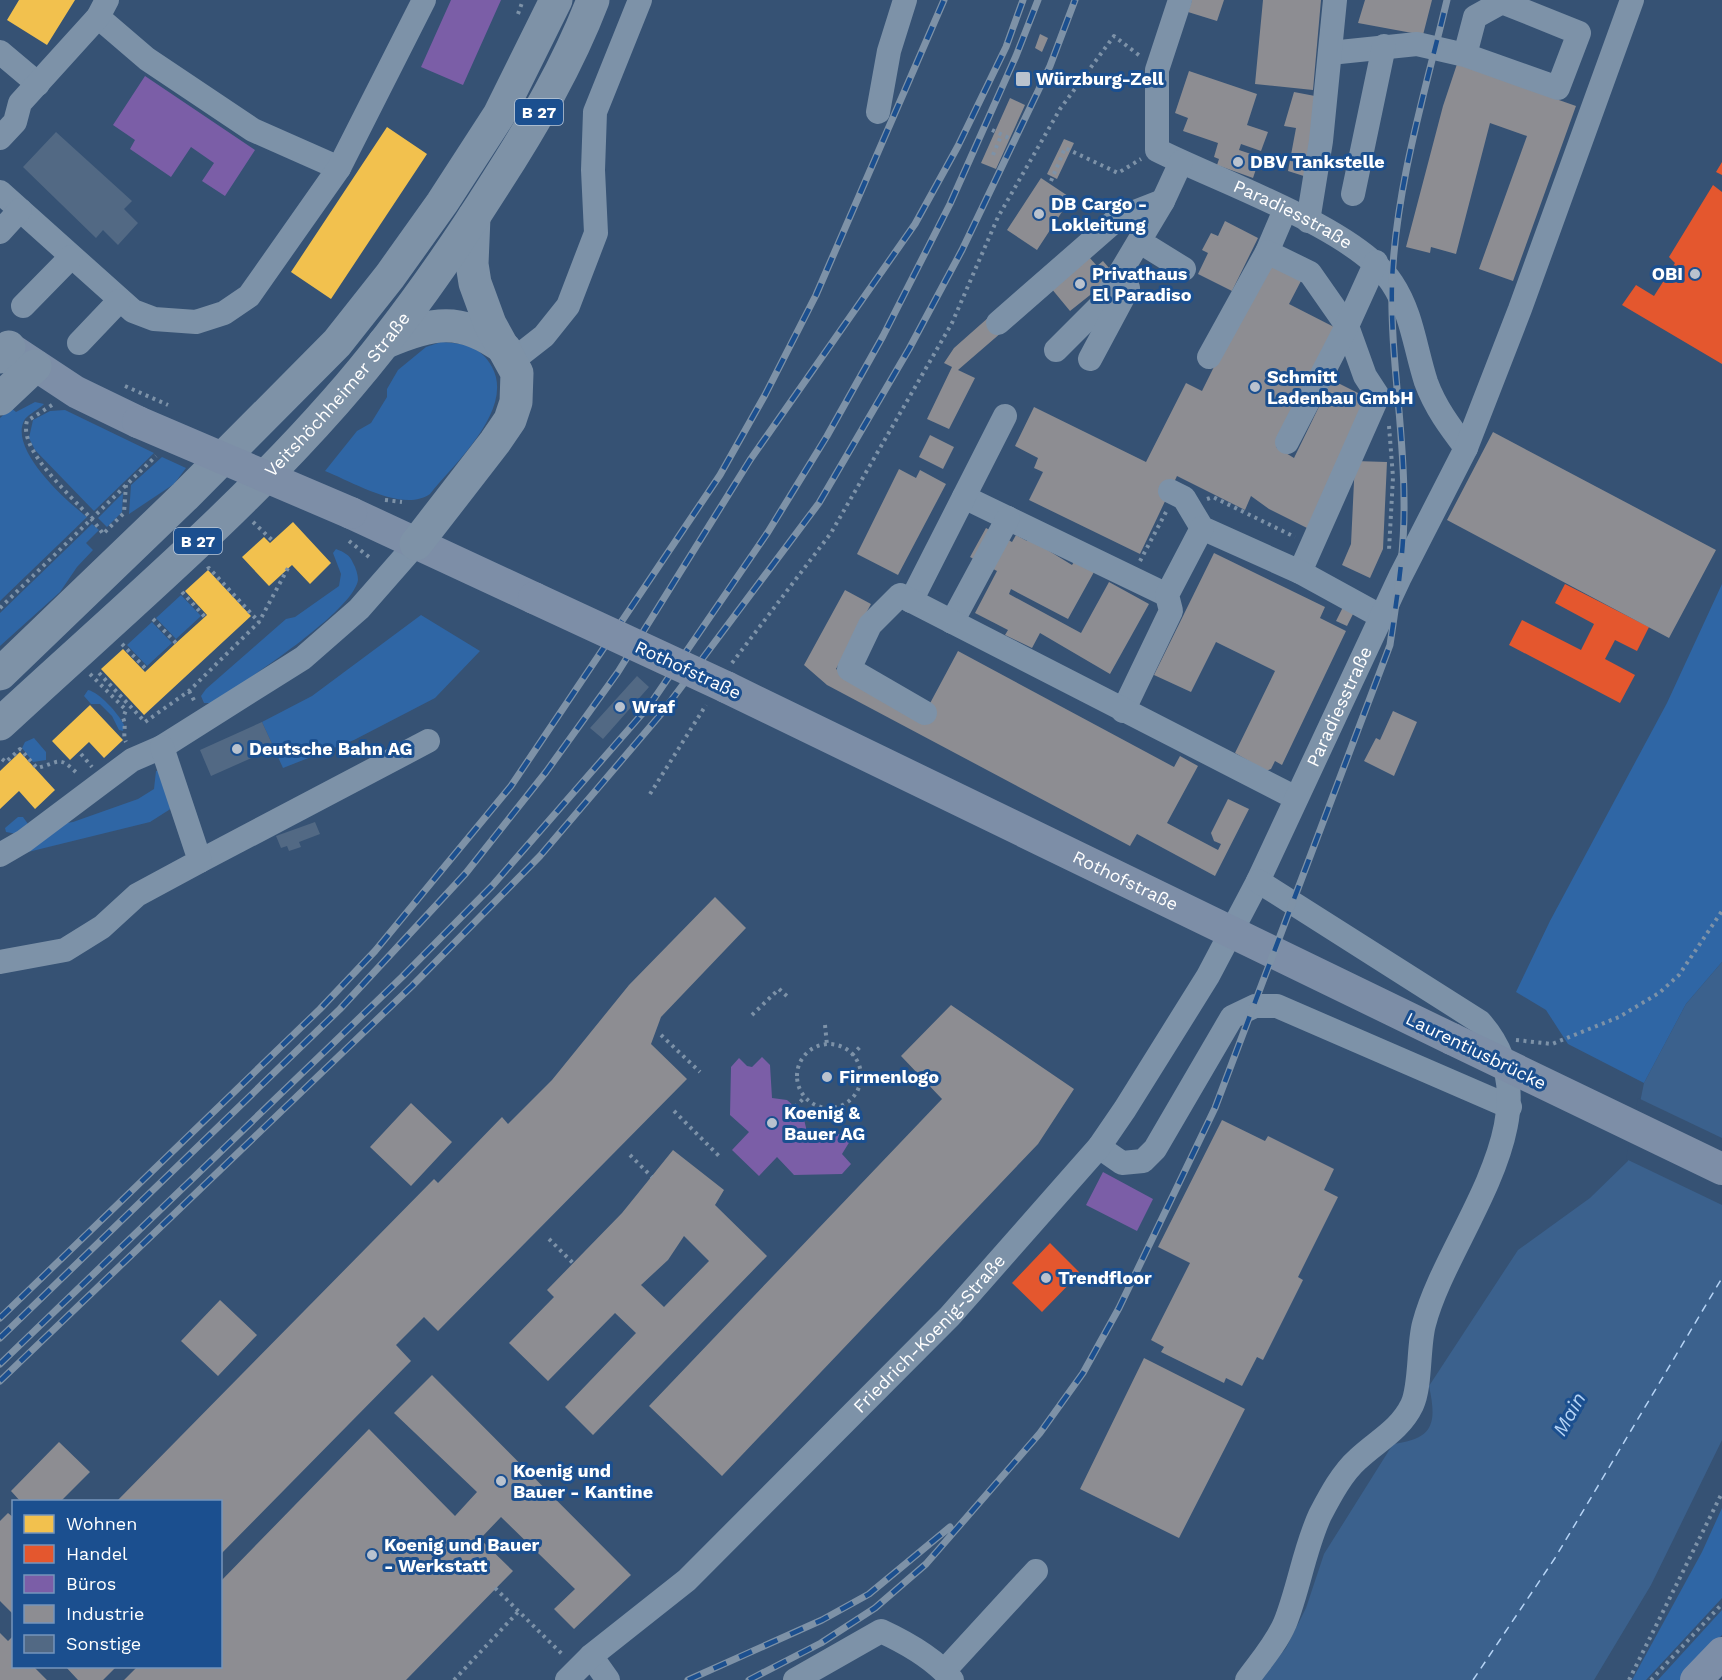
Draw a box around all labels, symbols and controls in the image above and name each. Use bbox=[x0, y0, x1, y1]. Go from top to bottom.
place label: Würzburg-Zell bbox=[1036, 68, 1164, 89]
marker: Würzburg-Zell bbox=[1014, 70, 1032, 88]
road number: B 27 bbox=[515, 99, 563, 125]
place label: DBV Tankstelle bbox=[1250, 151, 1385, 172]
marker: DBV Tankstelle bbox=[1231, 155, 1245, 169]
street label: Paradiesstraße bbox=[1230, 175, 1356, 253]
place label: DB Cargo - Lokleitung bbox=[1051, 193, 1147, 235]
marker: DB Cargo - Lokleitung bbox=[1032, 207, 1046, 221]
place label: Privathaus El Paradiso bbox=[1092, 263, 1192, 305]
place label: OBI bbox=[1652, 263, 1683, 284]
marker: OBI bbox=[1688, 267, 1702, 281]
marker: Privathaus El Paradiso bbox=[1073, 277, 1087, 291]
street label: Veitshöchheimer Straße bbox=[260, 308, 414, 481]
place label: Schmitt Ladenbau GmbH bbox=[1267, 366, 1414, 408]
marker: Schmitt Ladenbau GmbH bbox=[1248, 380, 1262, 394]
road number: B 27 bbox=[174, 528, 222, 554]
street label: Rothofstraße bbox=[632, 636, 745, 703]
street label: Paradiesstraße bbox=[1302, 643, 1376, 770]
place label: Wraf bbox=[632, 696, 676, 717]
marker: Wraf bbox=[613, 700, 627, 714]
place label: Deutsche Bahn AG bbox=[249, 738, 412, 759]
marker: Deutsche Bahn AG bbox=[230, 742, 244, 756]
street label: Rothofstraße bbox=[1070, 846, 1182, 915]
street label: Laurentiusbrücke bbox=[1403, 1007, 1550, 1094]
place label: Firmenlogo bbox=[839, 1066, 939, 1087]
marker: Firmenlogo bbox=[820, 1070, 834, 1084]
place label: Koenig & Bauer AG bbox=[784, 1102, 865, 1144]
marker: Koenig & Bauer AG bbox=[765, 1116, 779, 1130]
street label: Friedrich-Koenig-Straße bbox=[849, 1250, 1009, 1417]
place label: Trendfloor bbox=[1058, 1267, 1152, 1288]
marker: Trendfloor bbox=[1039, 1271, 1053, 1285]
water label: Main bbox=[1547, 1388, 1591, 1440]
place label: Koenig und Bauer - Kantine bbox=[513, 1460, 653, 1502]
marker: Koenig und Bauer - Kantine bbox=[494, 1474, 508, 1488]
legend bbox=[12, 1500, 222, 1668]
text: Wohnen bbox=[66, 1513, 137, 1534]
place label: Koenig und Bauer - Werkstatt bbox=[384, 1534, 540, 1576]
text: Handel bbox=[66, 1543, 128, 1564]
marker: Koenig und Bauer - Werkstatt bbox=[365, 1548, 379, 1562]
text: Büros bbox=[66, 1573, 116, 1594]
text: Industrie bbox=[66, 1603, 144, 1624]
text: Sonstige bbox=[66, 1633, 141, 1654]

